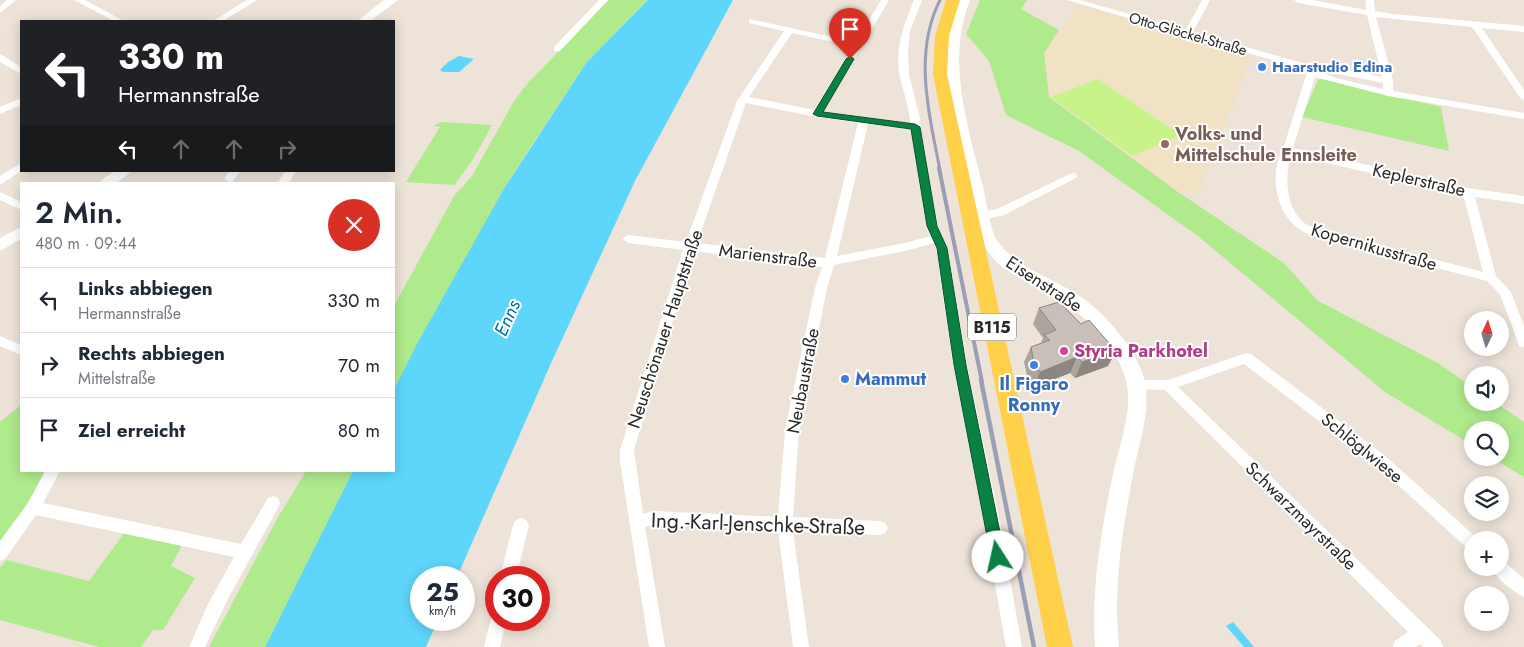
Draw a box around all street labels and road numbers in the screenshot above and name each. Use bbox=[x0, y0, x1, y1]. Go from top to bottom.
street label: Otto-Glöckel-Straße bbox=[1126, 7, 1250, 61]
street label: Keplerstraße bbox=[1370, 157, 1468, 203]
street label: Kopernikusstraße bbox=[1308, 217, 1440, 277]
street label: Neuschönauer Hauptstraße bbox=[621, 226, 709, 432]
street label: Marienstraße bbox=[717, 237, 819, 275]
street label: Eisenstraße bbox=[1001, 250, 1087, 318]
road number: B115 bbox=[968, 314, 1016, 341]
street label: Neubaustraße bbox=[780, 326, 826, 436]
street label: Schlöglwiese bbox=[1315, 407, 1409, 489]
street label: Schwarzmayrstraße bbox=[1239, 456, 1363, 576]
street label: Ing.-Karl-Jenschke-Straße bbox=[650, 505, 866, 543]

